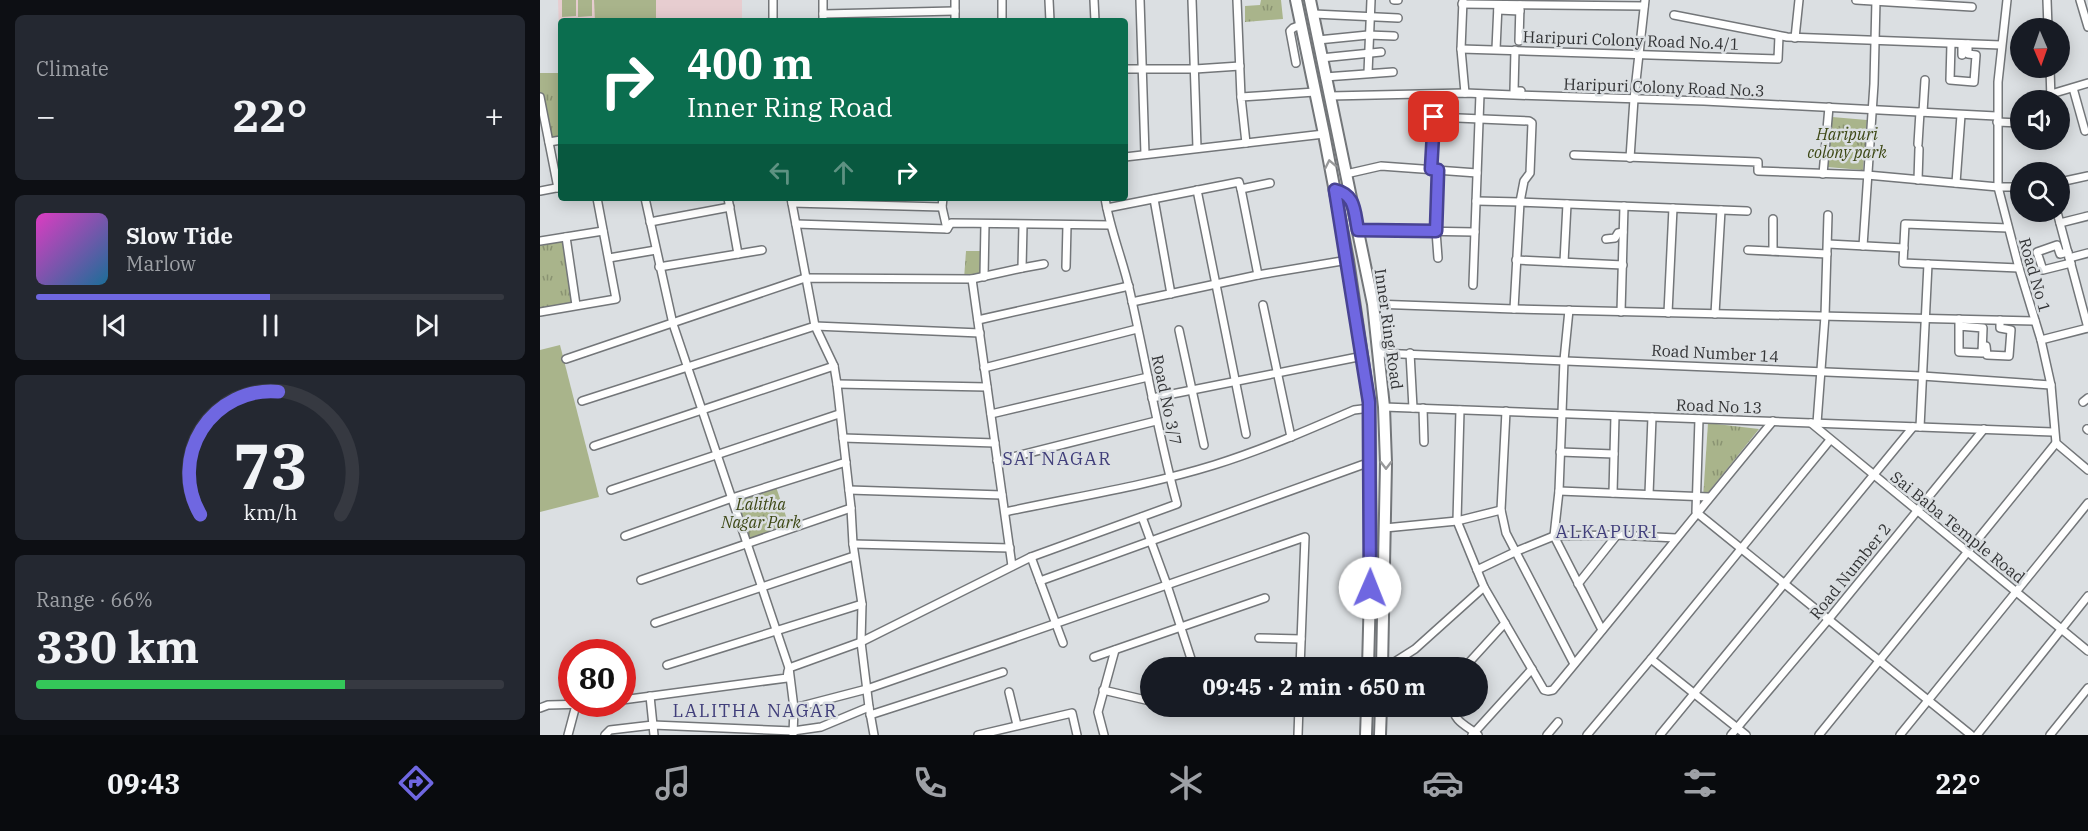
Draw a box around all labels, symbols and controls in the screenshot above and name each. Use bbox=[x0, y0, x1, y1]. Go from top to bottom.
north arrow bbox=[2010, 18, 2070, 78]
map controls bbox=[2010, 18, 2070, 222]
street label: Haripuri Colony Road No.4/1 bbox=[1522, 26, 1740, 54]
text: 400 m bbox=[687, 36, 813, 91]
icon: right bbox=[588, 42, 666, 120]
text: Climate bbox=[36, 55, 109, 82]
street label: Haripuri Colony Road No.3 bbox=[1563, 73, 1765, 101]
text: 22° bbox=[232, 86, 308, 144]
text: Inner Ring Road bbox=[687, 89, 893, 124]
button: sound bbox=[2010, 90, 2070, 150]
pin bbox=[1408, 91, 1459, 142]
text: − bbox=[36, 94, 56, 137]
text: + bbox=[484, 94, 504, 137]
icon: arrive bbox=[1417, 100, 1450, 133]
park label: Haripuri colony park bbox=[1807, 124, 1887, 162]
icon: left bbox=[764, 156, 797, 189]
icon: ahead bbox=[827, 156, 860, 189]
icon: right bbox=[890, 156, 923, 189]
one-way arrow bbox=[1324, 159, 1337, 169]
button: search bbox=[2010, 162, 2070, 222]
text: Slow Tide bbox=[126, 221, 233, 250]
street label: Road No 1 bbox=[2015, 235, 2055, 315]
text: Marlow bbox=[126, 250, 196, 277]
street label: Inner Ring Road bbox=[1371, 267, 1407, 391]
icon: previous bbox=[98, 309, 131, 342]
icon: pause bbox=[254, 309, 287, 342]
icon: next bbox=[410, 309, 443, 342]
street label: Road Number 14 bbox=[1651, 340, 1779, 366]
street label: Road No 3/7 bbox=[1148, 353, 1186, 447]
street label: Road No 13 bbox=[1676, 395, 1762, 417]
text: 73 bbox=[233, 425, 307, 506]
district label: SAI NAGAR bbox=[1002, 447, 1112, 470]
one-way arrow bbox=[1380, 461, 1392, 470]
street label: Sai Baba Temple Road bbox=[1887, 467, 2029, 587]
park label: Lalitha Nagar Park bbox=[720, 494, 801, 532]
text: km/h bbox=[243, 498, 297, 526]
street label: Road Number 2 bbox=[1805, 519, 1895, 623]
district label: ALKAPURI bbox=[1556, 520, 1658, 543]
position arrow bbox=[1338, 556, 1402, 620]
text: Range · 66% bbox=[36, 586, 153, 613]
text: 330 km bbox=[36, 617, 199, 675]
speed limit sign: 80 bbox=[558, 639, 636, 717]
text: 09:45 · 2 min · 650 m bbox=[1202, 672, 1426, 701]
district label: LALITHA NAGAR bbox=[672, 699, 838, 722]
icon: directions bbox=[395, 762, 437, 804]
icon: music bbox=[652, 762, 694, 804]
icon: phone bbox=[909, 762, 951, 804]
icon: climate bbox=[1165, 762, 1207, 804]
icon: car bbox=[1422, 762, 1464, 804]
icon: filters bbox=[1679, 762, 1721, 804]
text: 09:43 bbox=[107, 766, 180, 801]
text: 22° bbox=[1935, 766, 1981, 801]

